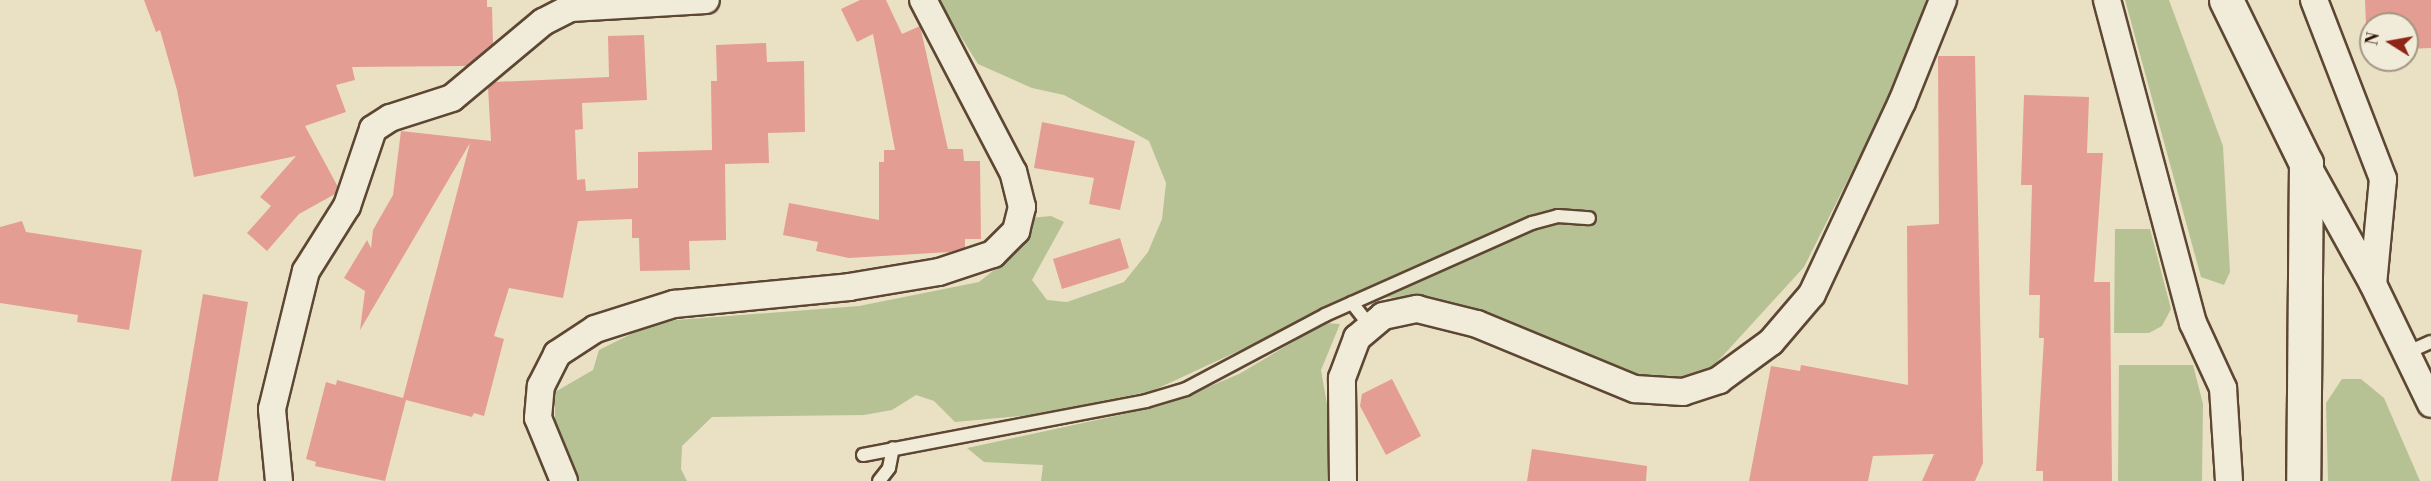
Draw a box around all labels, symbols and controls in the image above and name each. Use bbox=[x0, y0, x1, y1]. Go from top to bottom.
north arrow bbox=[2359, 12, 2419, 72]
text: N bbox=[2362, 31, 2384, 47]

